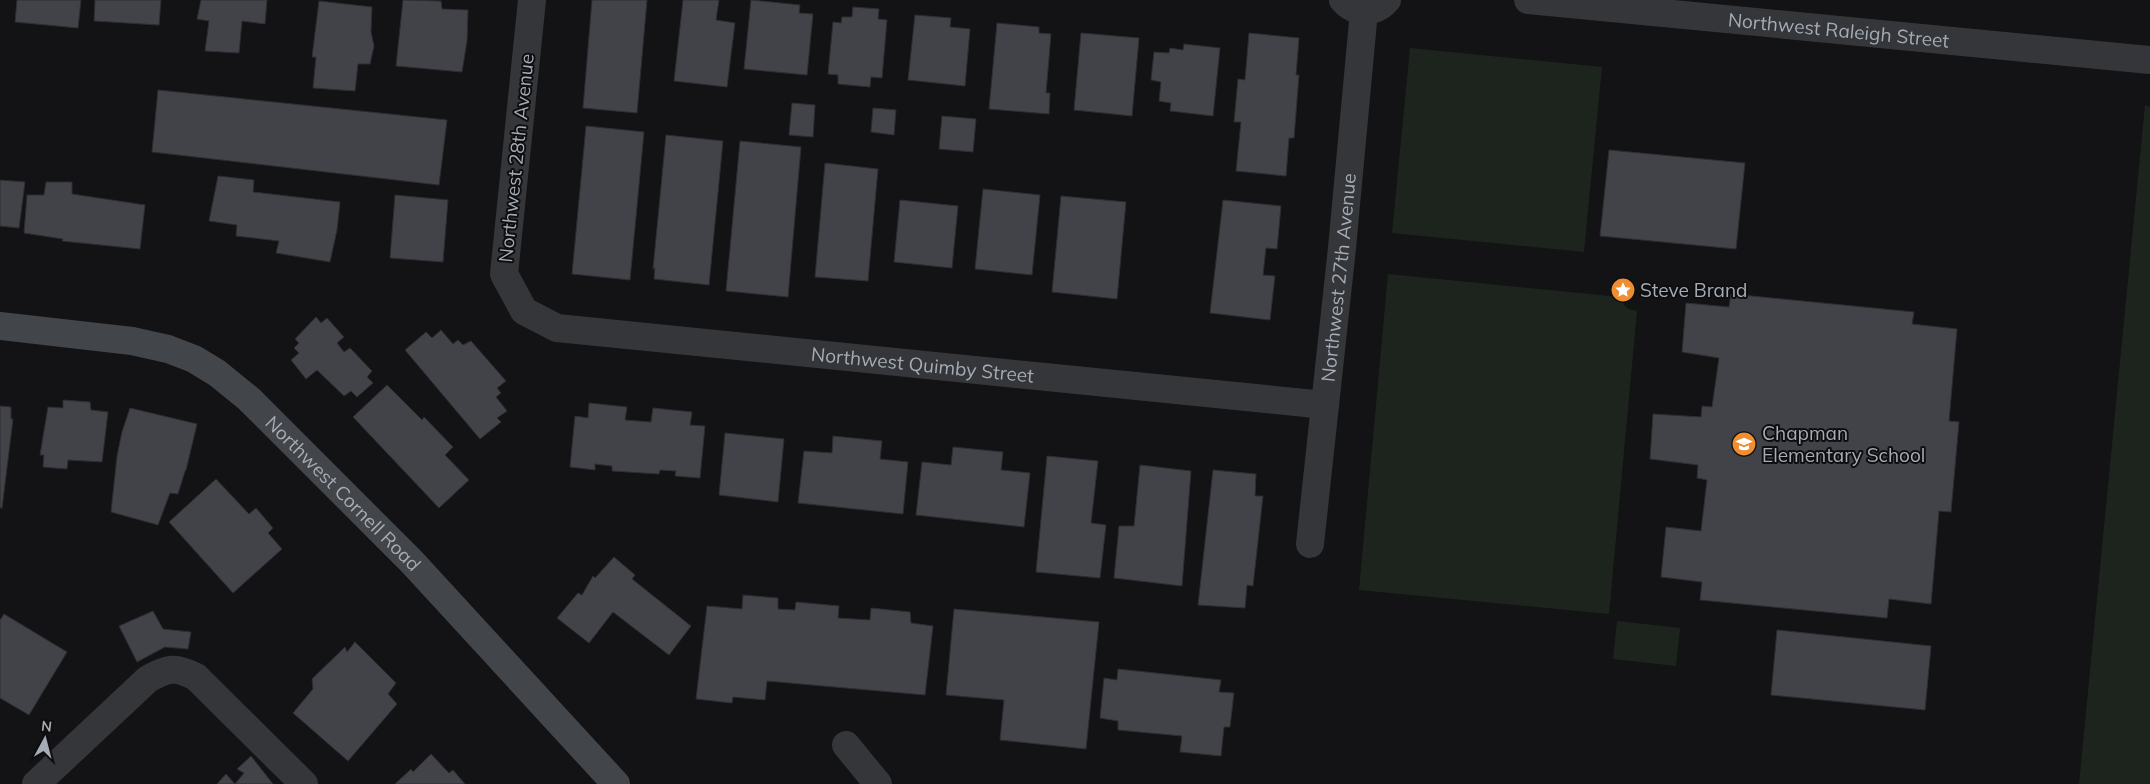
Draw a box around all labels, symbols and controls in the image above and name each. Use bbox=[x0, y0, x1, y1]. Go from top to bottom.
street label: Northwest Raleigh Street bbox=[1727, 7, 1951, 53]
street label: Northwest 28th Avenue bbox=[493, 53, 539, 263]
street label: Northwest 27th Avenue bbox=[1316, 172, 1361, 383]
place icon: Steve Brand bbox=[1610, 277, 1636, 303]
place label: Steve Brand bbox=[1640, 278, 1747, 302]
street label: Northwest Quimby Street bbox=[810, 342, 1035, 388]
street label: Northwest Cornell Road bbox=[260, 410, 426, 576]
place label: Chapman Elementary School bbox=[1762, 421, 1925, 467]
school or university icon: Chapman Elementary School bbox=[1731, 431, 1757, 457]
north arrow bbox=[20, 714, 70, 764]
text: N bbox=[40, 717, 53, 736]

